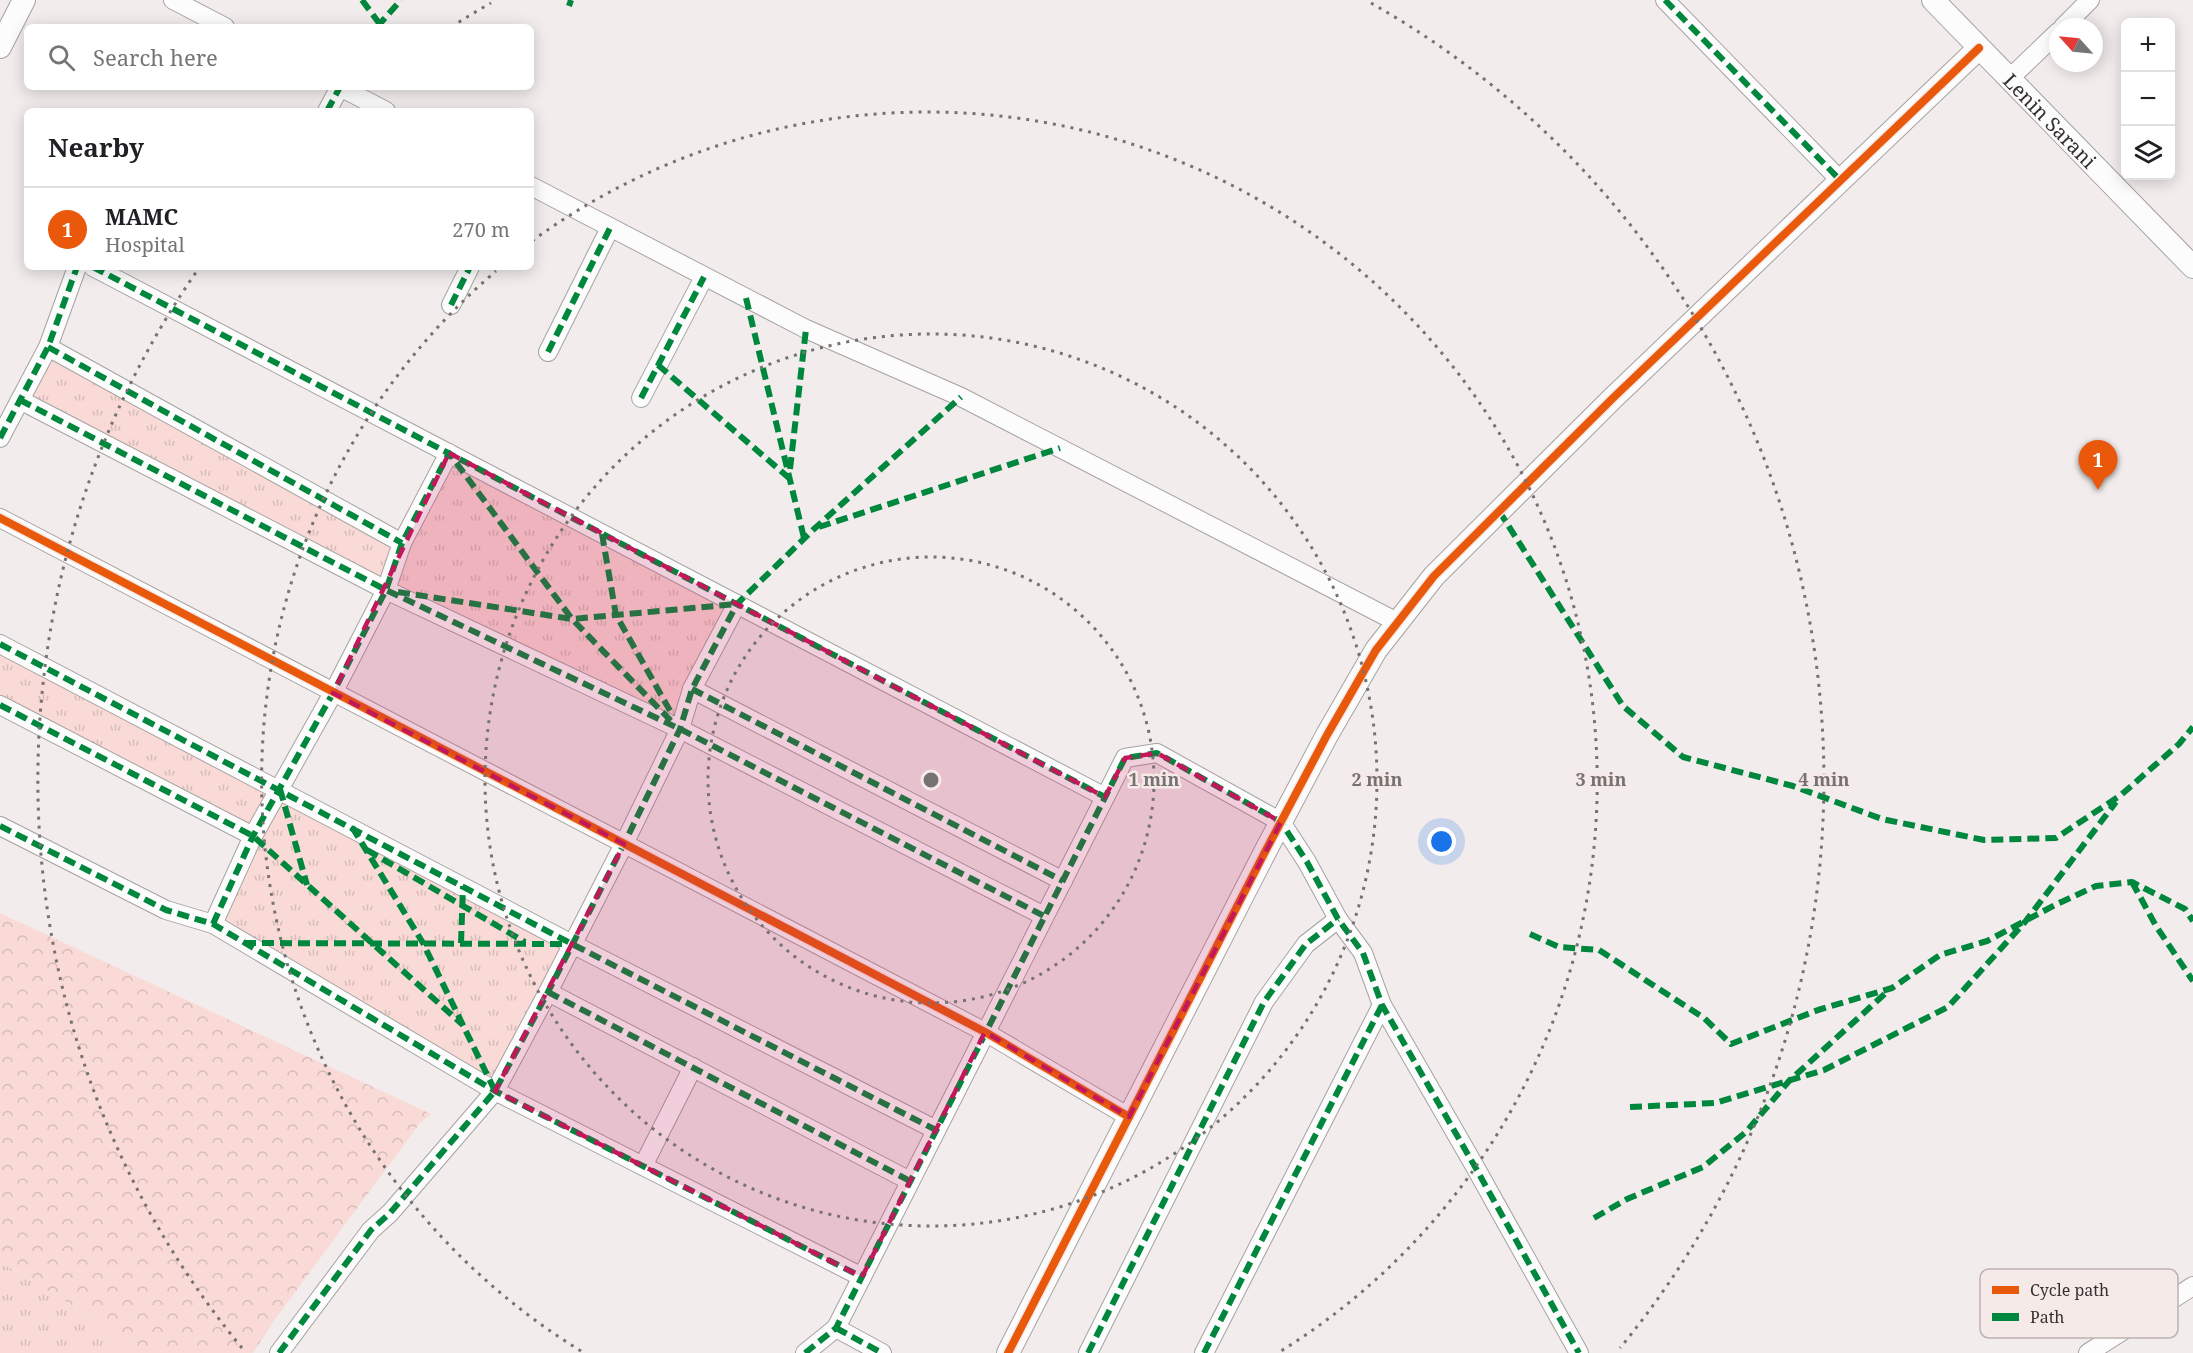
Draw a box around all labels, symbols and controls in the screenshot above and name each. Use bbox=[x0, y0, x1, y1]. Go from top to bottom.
north arrow bbox=[2049, 18, 2103, 72]
map controls bbox=[2121, 18, 2175, 180]
button: + bbox=[2121, 18, 2175, 72]
search box bbox=[24, 24, 534, 90]
icon: search bbox=[45, 41, 78, 74]
text: Search here bbox=[93, 42, 218, 72]
street label: Lenin Sarani bbox=[1998, 67, 2103, 174]
button: − bbox=[2121, 72, 2175, 126]
button: layers bbox=[2121, 126, 2175, 180]
text: Nearby bbox=[48, 129, 144, 165]
text: MAMC bbox=[105, 201, 178, 231]
text: 1 bbox=[62, 216, 73, 243]
text: 270 m bbox=[452, 216, 510, 243]
text: Hospital bbox=[105, 231, 185, 258]
pin: 1 bbox=[2078, 440, 2118, 490]
text: 1 min bbox=[1129, 767, 1179, 791]
text: 2 min bbox=[1352, 767, 1402, 791]
text: 3 min bbox=[1576, 767, 1626, 791]
text: 4 min bbox=[1799, 767, 1849, 791]
centre of rings bbox=[921, 770, 941, 790]
your location bbox=[1427, 827, 1456, 856]
legend bbox=[1980, 1269, 2178, 1338]
text: Cycle path bbox=[2030, 1279, 2109, 1301]
text: Path bbox=[2030, 1306, 2064, 1328]

